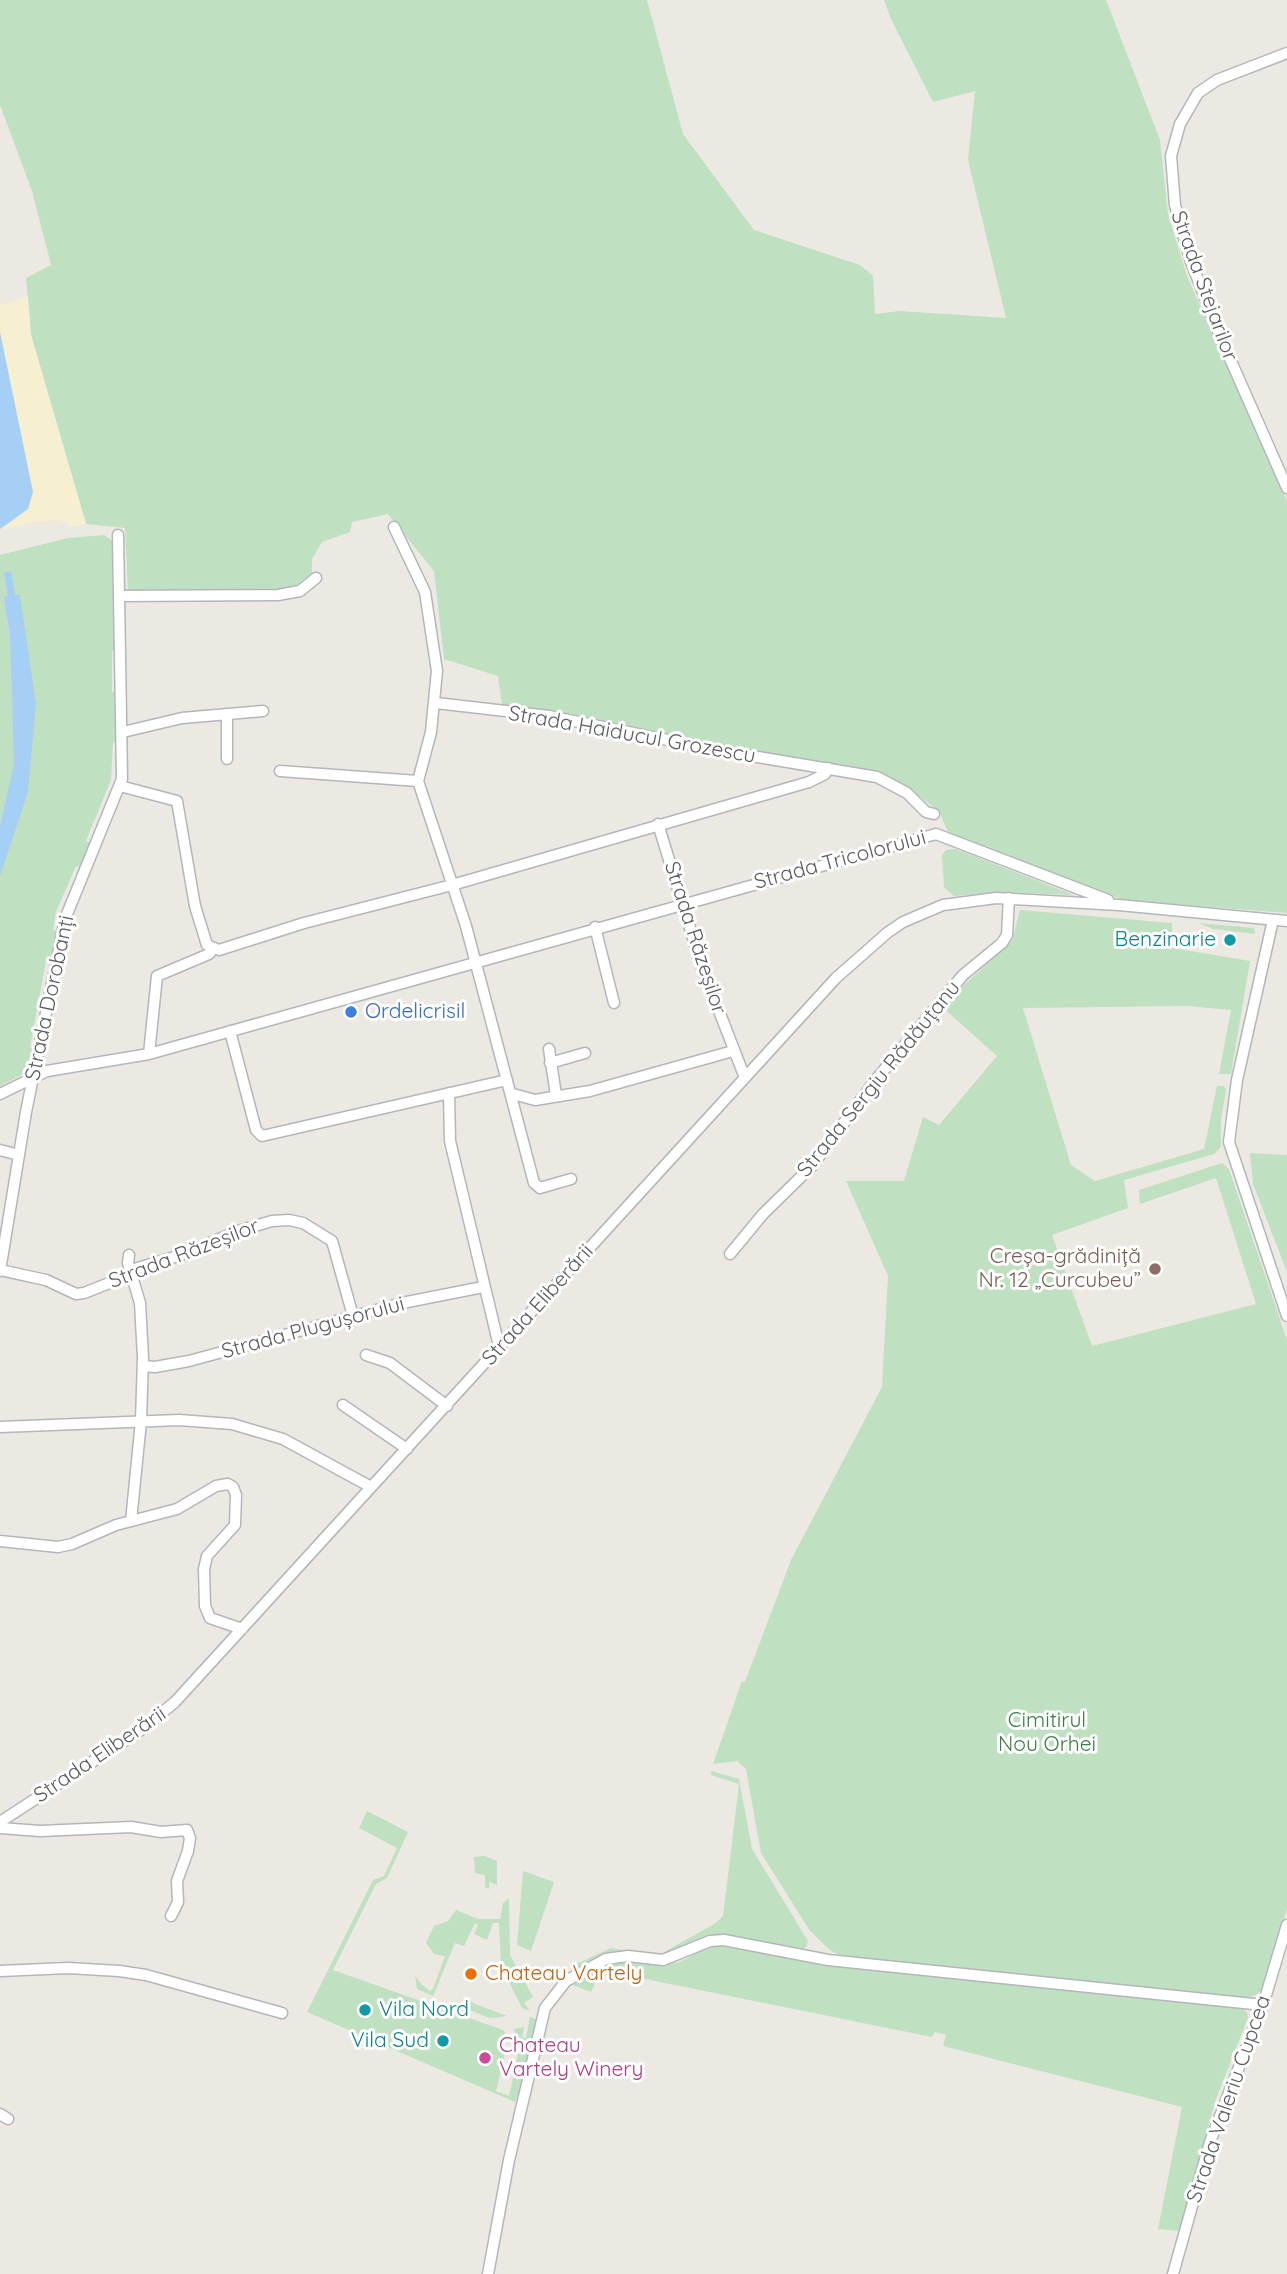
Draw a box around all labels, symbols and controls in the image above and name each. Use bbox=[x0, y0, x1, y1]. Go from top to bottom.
street label: Strada Stejarilor bbox=[1165, 208, 1243, 364]
street label: Strada Haiducul Grozescu bbox=[506, 701, 758, 769]
street label: Strada Tricolorului bbox=[751, 825, 929, 895]
street label: Strada Răzeșilor bbox=[658, 859, 732, 1017]
street label: Strada Dorobanți bbox=[20, 913, 80, 1083]
place label: Benzinarie bbox=[1114, 927, 1216, 953]
marker: Benzinarie bbox=[1222, 932, 1238, 948]
street label: Strada Sergiu Rădăuțanu bbox=[792, 976, 966, 1182]
place label: Ordelicrisil bbox=[365, 999, 465, 1025]
marker: Ordelicrisil bbox=[343, 1004, 359, 1020]
street label: Strada Răzeșilor bbox=[105, 1214, 263, 1294]
street label: Strada Eliberării bbox=[477, 1239, 599, 1371]
place label: Creșa-grădiniță Nr. 12 „Curcubeu” bbox=[979, 1244, 1141, 1294]
marker: Creșa-grădiniță Nr. 12 „Curcubeu” bbox=[1147, 1261, 1163, 1277]
street label: Strada Plugușorului bbox=[219, 1291, 407, 1365]
street label: Strada Eliberării bbox=[29, 1701, 171, 1809]
park label: Cimitirul Nou Orhei bbox=[998, 1708, 1096, 1758]
place label: Chateau Vartely bbox=[485, 1961, 642, 1987]
marker: Chateau Vartely bbox=[463, 1966, 479, 1982]
street label: Strada Valeriu Cupcea bbox=[1182, 1992, 1276, 2206]
place label: Vila Nord bbox=[379, 1997, 469, 2023]
marker: Vila Nord bbox=[357, 2002, 373, 2018]
place label: Vila Sud bbox=[351, 2028, 429, 2054]
marker: Vila Sud bbox=[435, 2033, 451, 2049]
place label: Chateau Vartely Winery bbox=[499, 2033, 643, 2083]
marker: Chateau Vartely Winery bbox=[477, 2050, 493, 2066]

